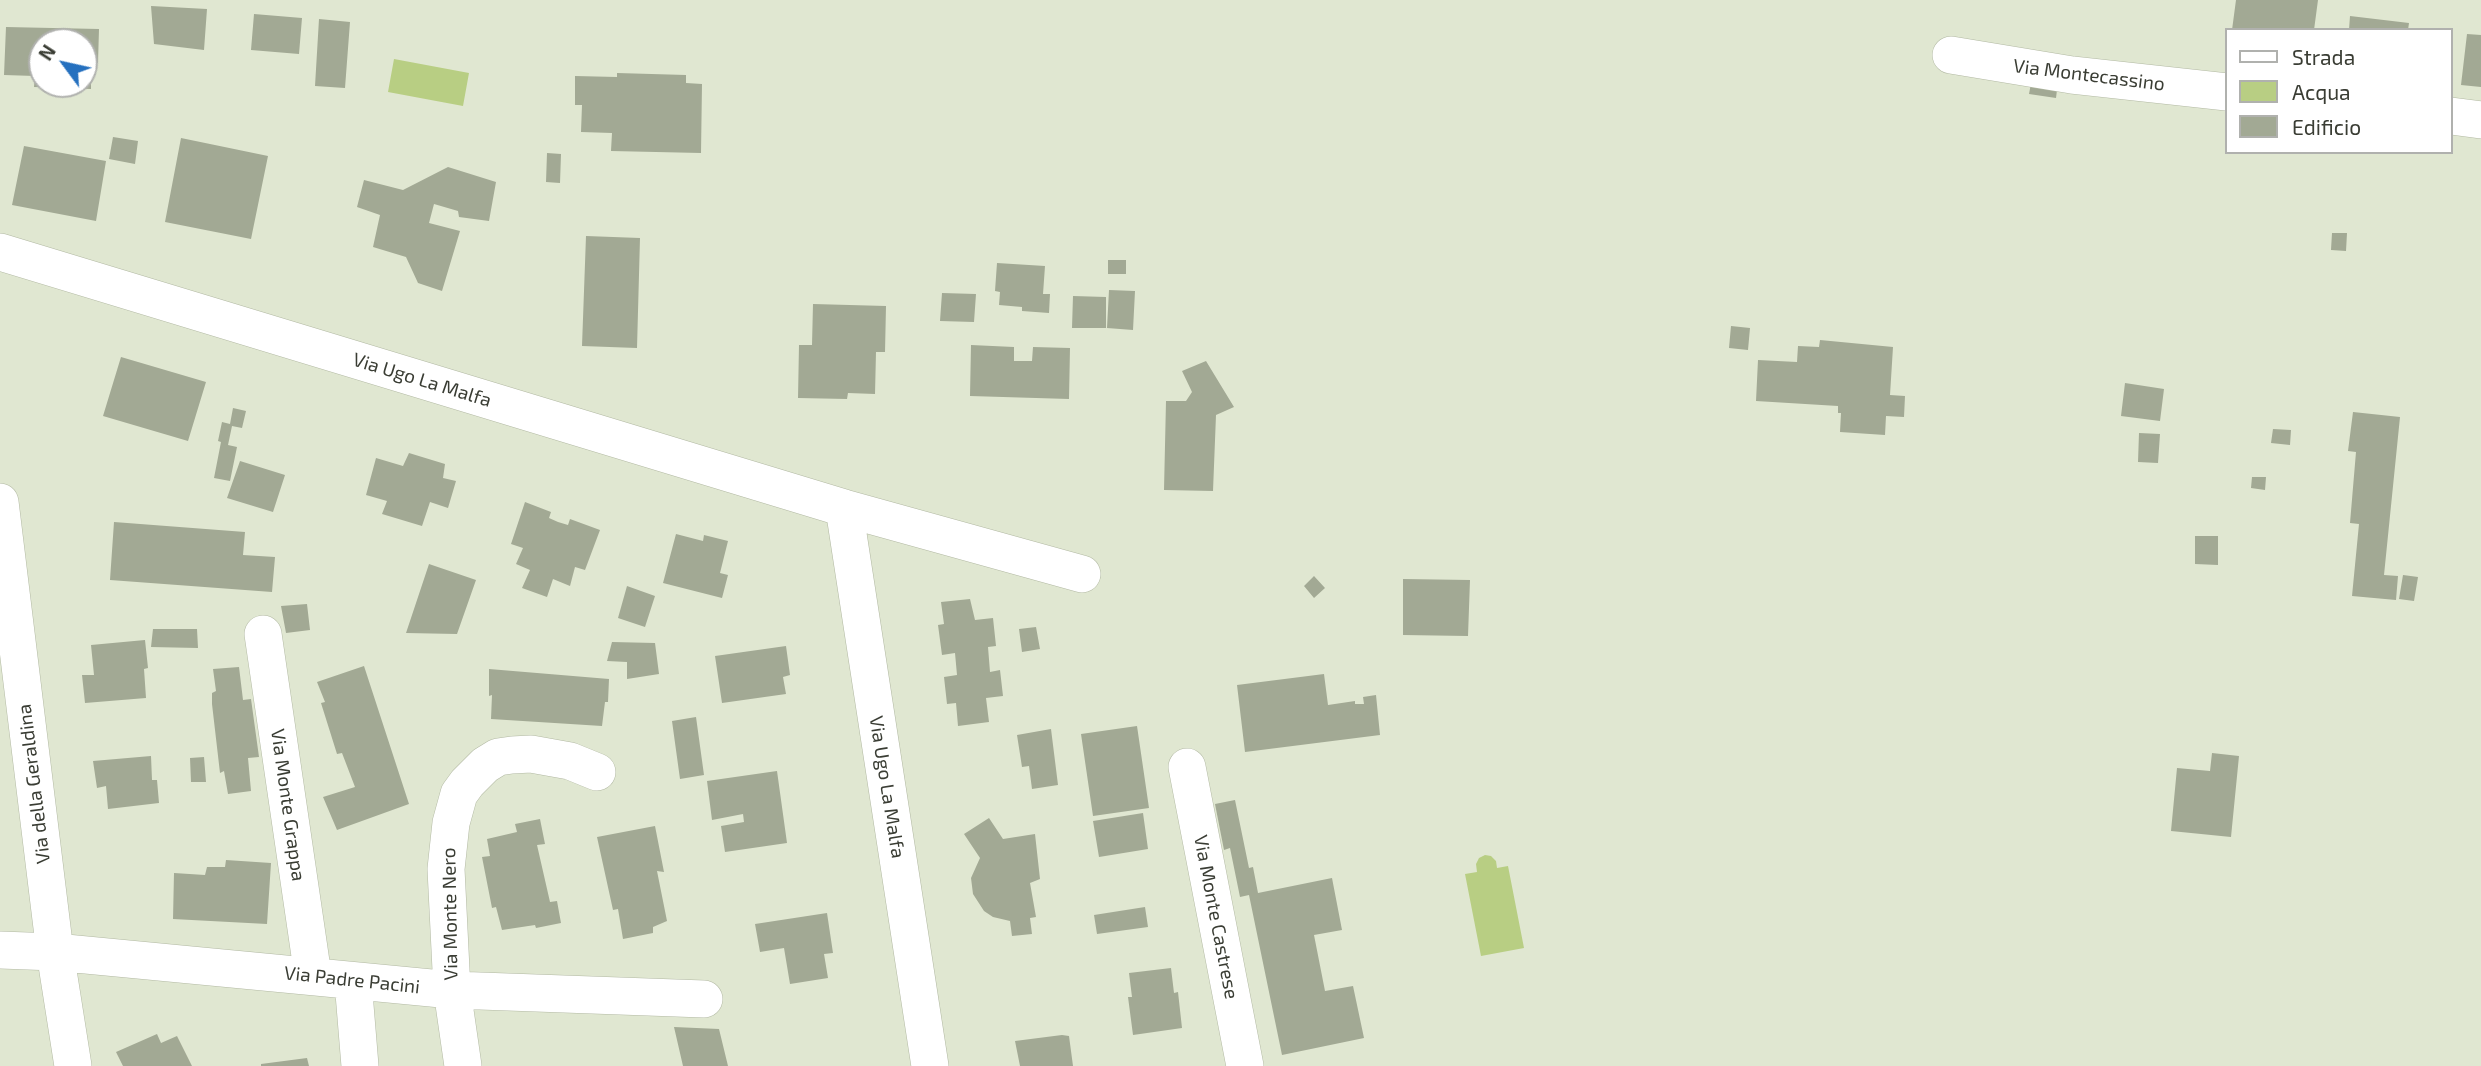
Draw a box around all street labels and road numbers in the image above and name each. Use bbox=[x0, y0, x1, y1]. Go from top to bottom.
street label: Via Montecassino bbox=[2012, 54, 2166, 96]
street label: Via Ugo La Malfa bbox=[350, 348, 494, 412]
street label: Via della Geraldina bbox=[13, 703, 55, 865]
street label: Via Ugo La Malfa bbox=[864, 714, 910, 860]
street label: Via Monte Grappa bbox=[266, 727, 310, 883]
street label: Via Monte Castrese bbox=[1189, 833, 1243, 1001]
street label: Via Monte Nero bbox=[437, 847, 463, 981]
street label: Via Padre Pacini bbox=[283, 962, 421, 998]

